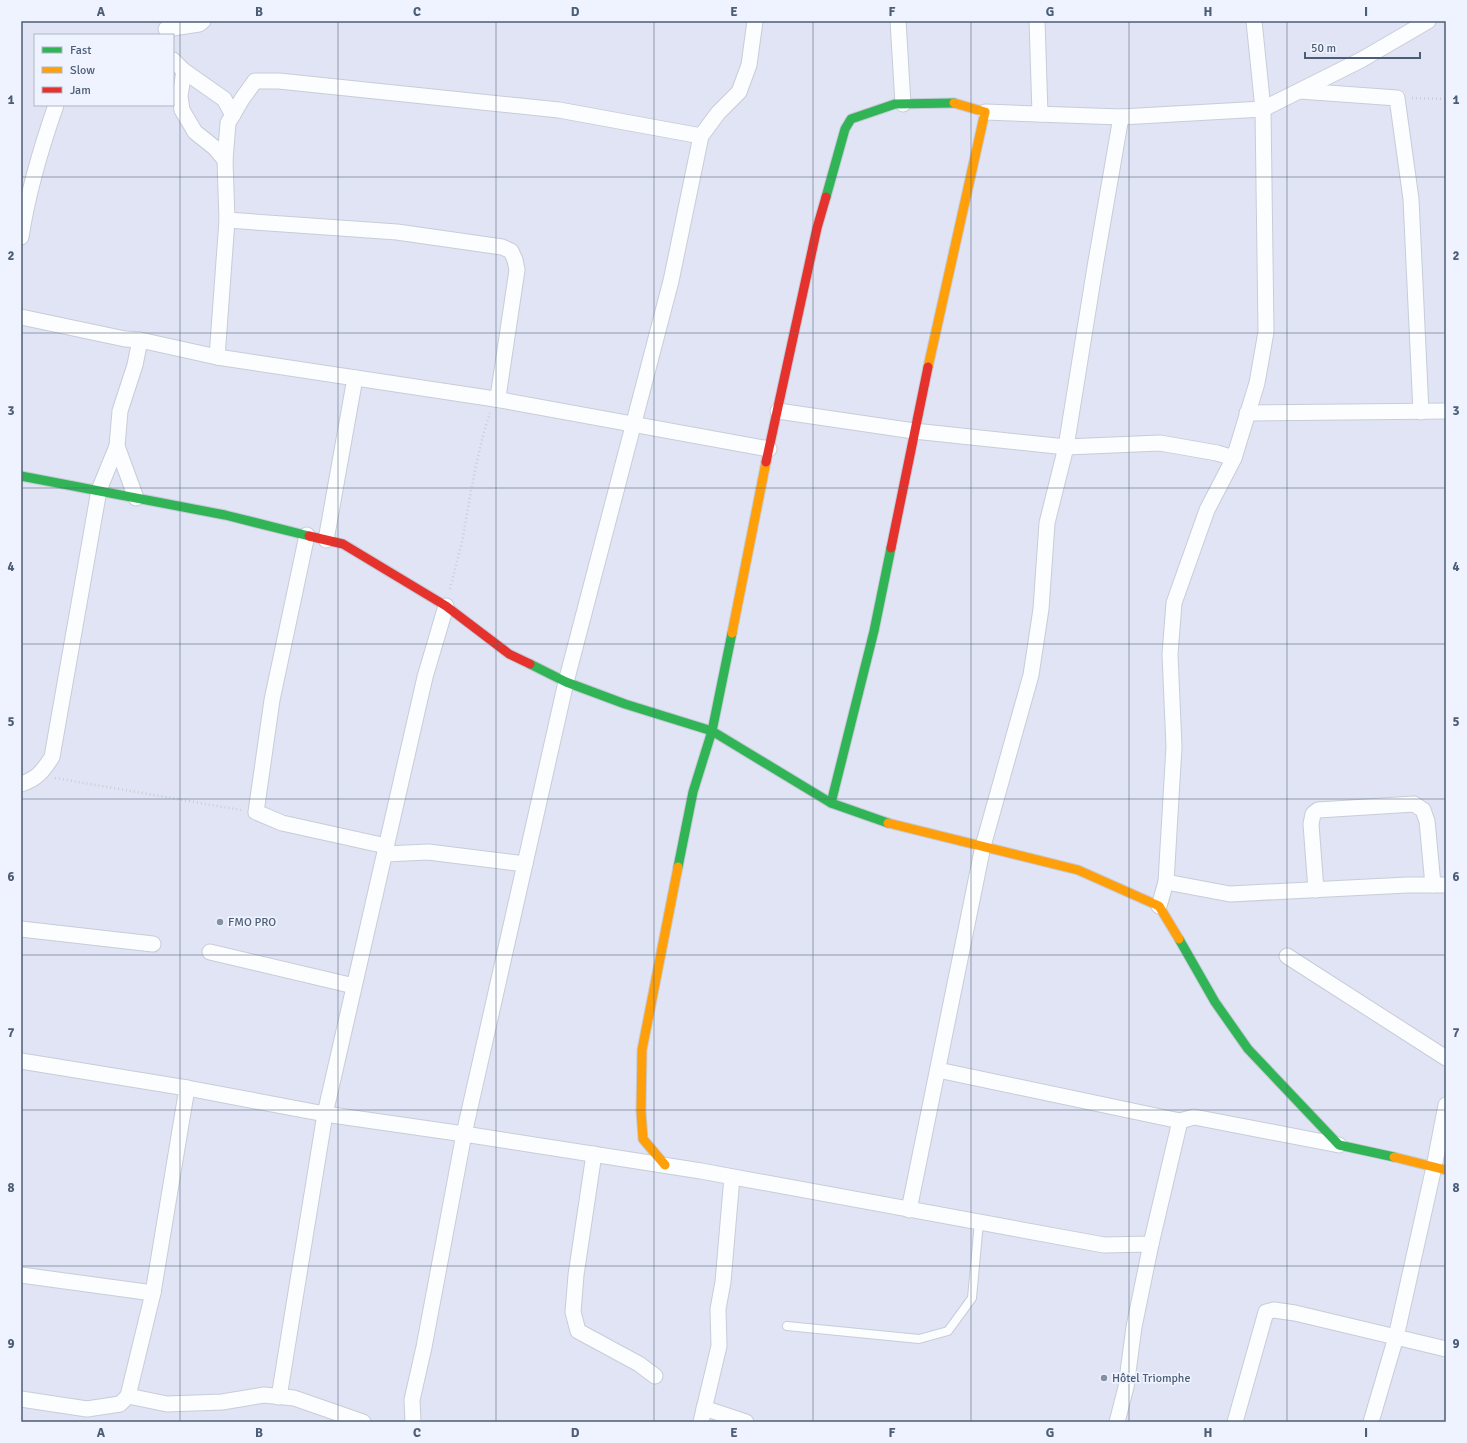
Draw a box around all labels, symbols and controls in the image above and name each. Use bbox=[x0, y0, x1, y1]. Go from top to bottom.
text: A bbox=[97, 4, 106, 20]
text: B bbox=[255, 4, 263, 20]
text: C bbox=[413, 4, 421, 20]
text: D bbox=[571, 4, 580, 20]
text: E bbox=[730, 4, 738, 20]
text: F bbox=[889, 4, 896, 20]
text: G bbox=[1046, 4, 1054, 20]
text: H bbox=[1204, 4, 1212, 20]
text: I bbox=[1364, 4, 1368, 20]
legend bbox=[34, 34, 174, 106]
scale bar bbox=[1305, 34, 1420, 60]
text: 50 m bbox=[1311, 41, 1336, 56]
text: Fast bbox=[70, 43, 91, 58]
text: Slow bbox=[70, 63, 95, 78]
text: Jam bbox=[70, 83, 91, 98]
text: 1 bbox=[7, 92, 15, 108]
text: 1 bbox=[1452, 92, 1460, 108]
text: 2 bbox=[7, 248, 15, 264]
text: 2 bbox=[1452, 248, 1460, 264]
text: 3 bbox=[7, 403, 15, 419]
text: 3 bbox=[1452, 403, 1460, 419]
text: 4 bbox=[7, 559, 15, 575]
text: 4 bbox=[1452, 559, 1460, 575]
text: 5 bbox=[7, 714, 15, 730]
text: 5 bbox=[1452, 714, 1460, 730]
text: 6 bbox=[7, 869, 15, 885]
text: 6 bbox=[1452, 869, 1460, 885]
place label: FMO PRO bbox=[228, 915, 276, 930]
marker: FMO PRO bbox=[215, 917, 225, 927]
text: 7 bbox=[7, 1025, 15, 1041]
text: 7 bbox=[1452, 1025, 1460, 1041]
text: 8 bbox=[7, 1180, 15, 1196]
text: 8 bbox=[1452, 1180, 1460, 1196]
text: 9 bbox=[7, 1336, 15, 1352]
text: 9 bbox=[1452, 1336, 1460, 1352]
place label: Hôtel Triomphe bbox=[1112, 1371, 1190, 1386]
marker: Hôtel Triomphe bbox=[1099, 1373, 1109, 1383]
text: A bbox=[97, 1425, 106, 1441]
text: B bbox=[255, 1425, 263, 1441]
text: C bbox=[413, 1425, 421, 1441]
text: D bbox=[571, 1425, 580, 1441]
text: E bbox=[730, 1425, 738, 1441]
text: F bbox=[889, 1425, 896, 1441]
text: G bbox=[1046, 1425, 1054, 1441]
text: H bbox=[1204, 1425, 1212, 1441]
text: I bbox=[1364, 1425, 1368, 1441]

